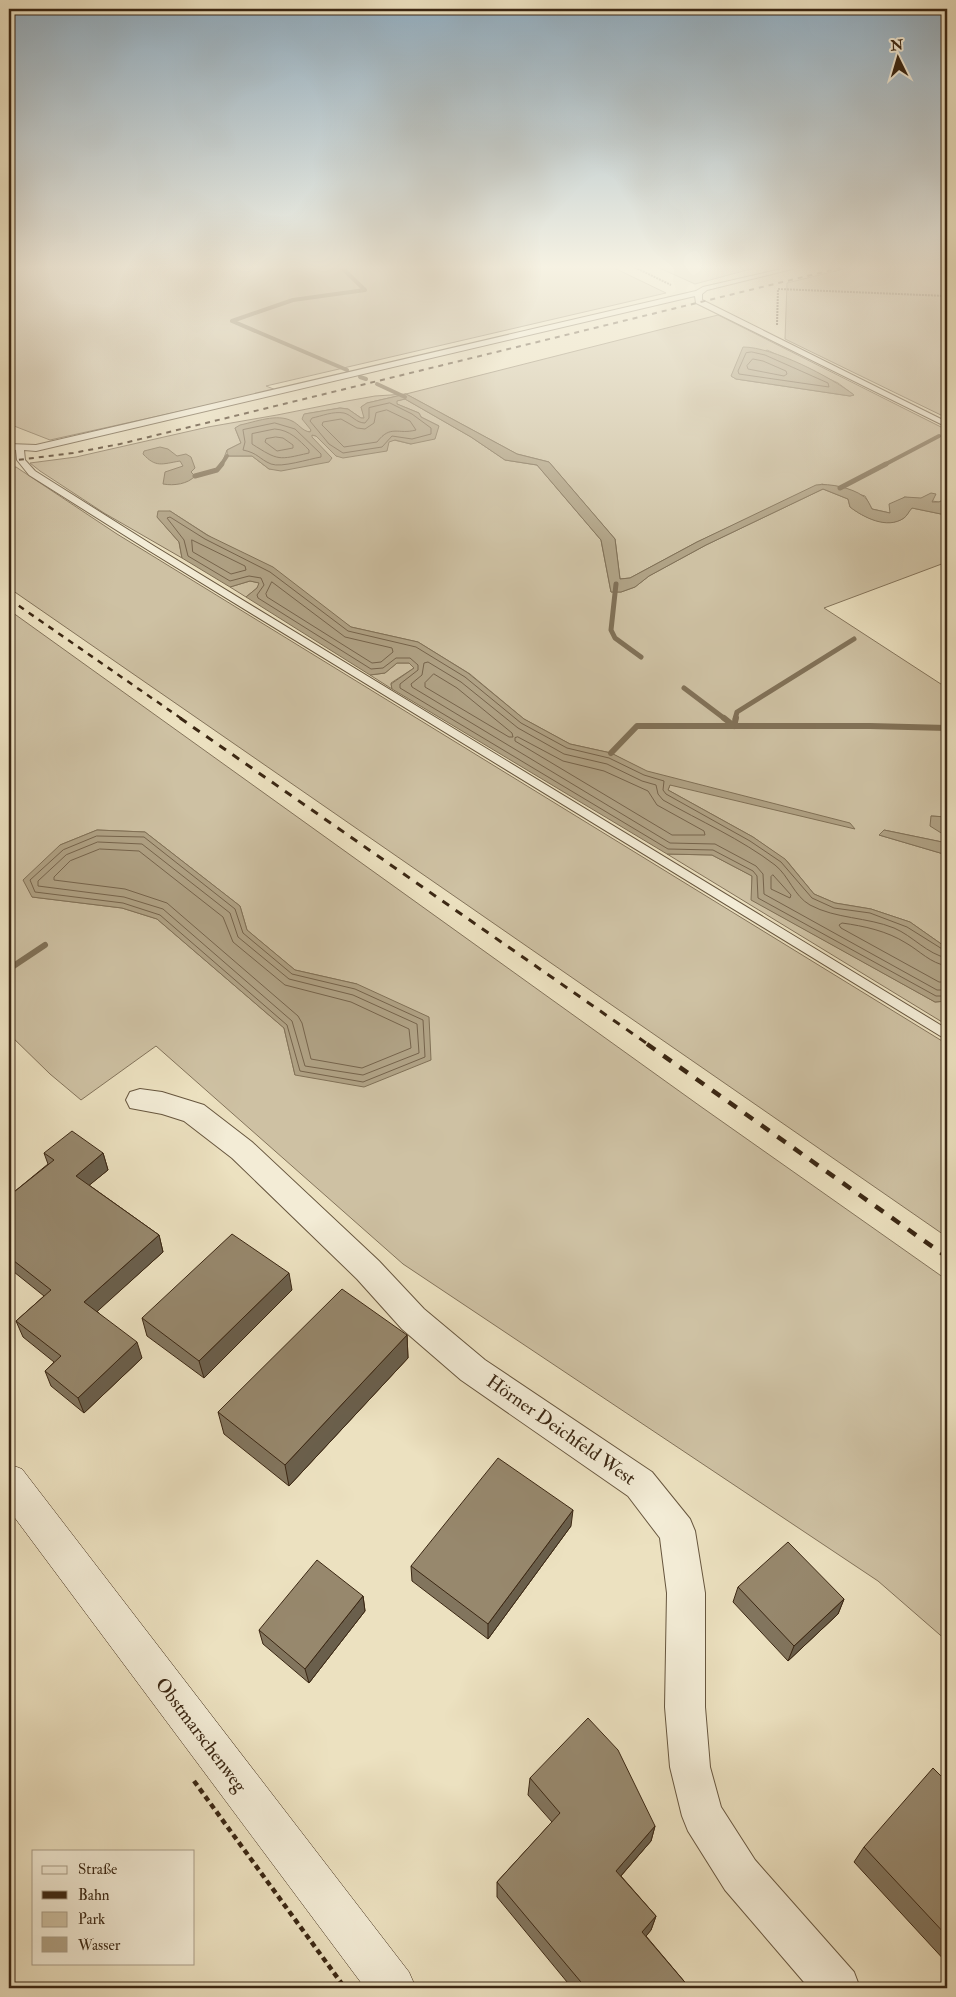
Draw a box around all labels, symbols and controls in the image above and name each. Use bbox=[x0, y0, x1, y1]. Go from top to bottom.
north arrow bbox=[874, 32, 924, 82]
text: N bbox=[889, 36, 904, 55]
street label: Hörner Deichfeld West bbox=[482, 1369, 640, 1491]
street label: Obstmarschenweg bbox=[150, 1673, 252, 1798]
legend bbox=[32, 1850, 195, 1964]
text: Straße bbox=[78, 1860, 117, 1879]
text: Bahn bbox=[78, 1886, 110, 1905]
text: Park bbox=[78, 1910, 105, 1929]
text: Wasser bbox=[77, 1936, 121, 1955]

